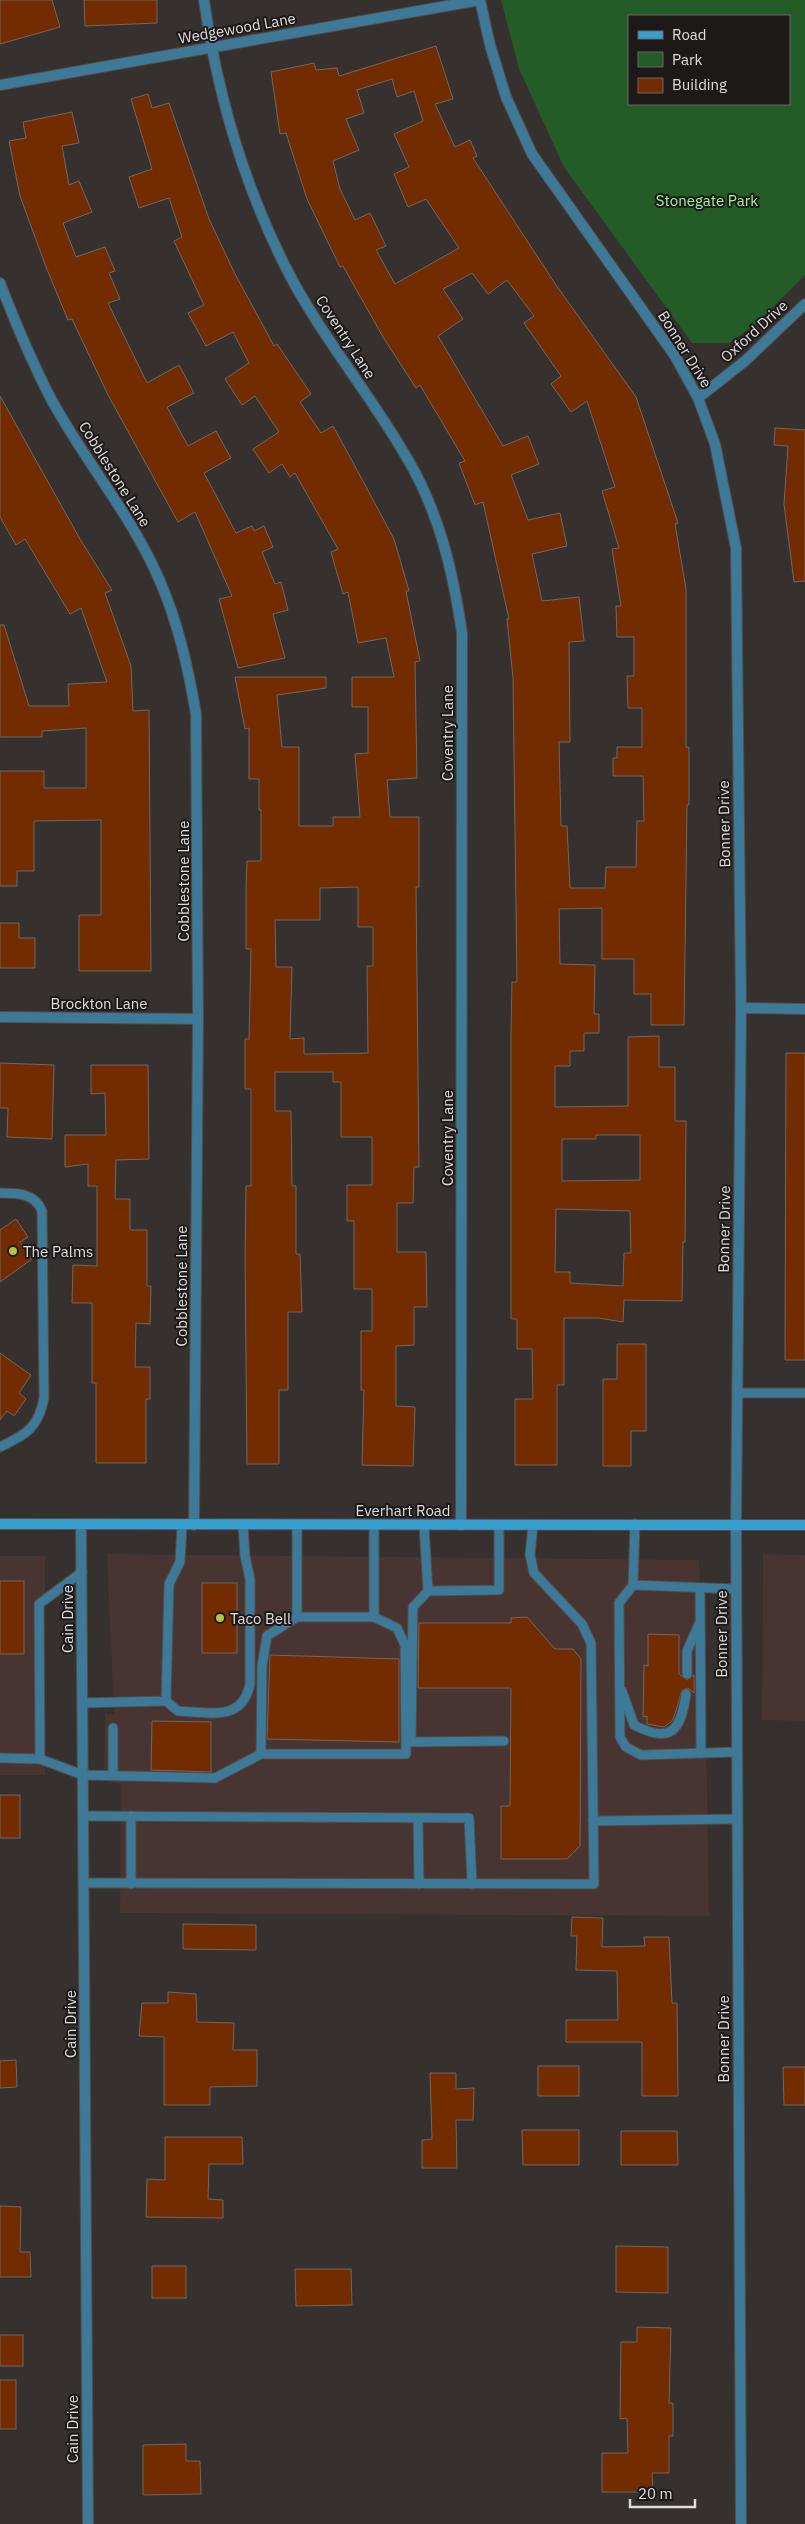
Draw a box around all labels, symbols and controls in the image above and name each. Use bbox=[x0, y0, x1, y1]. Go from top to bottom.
street label: Wedgewood Lane bbox=[177, 8, 297, 48]
legend bbox=[628, 15, 790, 105]
text: Road bbox=[672, 25, 707, 44]
text: Park bbox=[672, 50, 702, 69]
text: Building bbox=[672, 75, 727, 94]
park label: Stonegate Park bbox=[656, 191, 758, 210]
street label: Coventry Lane bbox=[312, 292, 380, 382]
street label: Oxford Drive bbox=[716, 296, 792, 366]
street label: Bonner Drive bbox=[654, 307, 716, 391]
street label: Cobblestone Lane bbox=[75, 418, 155, 530]
street label: Coventry Lane bbox=[438, 685, 457, 781]
street label: Bonner Drive bbox=[714, 780, 734, 868]
street label: Cobblestone Lane bbox=[174, 821, 193, 941]
street label: Brockton Lane bbox=[51, 994, 147, 1013]
street label: Coventry Lane bbox=[438, 1090, 457, 1186]
street label: Bonner Drive bbox=[714, 1185, 734, 1273]
street label: Cobblestone Lane bbox=[172, 1226, 191, 1346]
place label: The Palms bbox=[23, 1242, 93, 1261]
marker: The Palms bbox=[7, 1245, 19, 1257]
street label: Everhart Road bbox=[355, 1501, 451, 1520]
street label: Cain Drive bbox=[58, 1585, 77, 1653]
street label: Bonner Drive bbox=[712, 1590, 731, 1678]
place label: Taco Bell bbox=[230, 1609, 291, 1628]
marker: Taco Bell bbox=[214, 1612, 226, 1624]
street label: Cain Drive bbox=[61, 1990, 80, 2058]
street label: Bonner Drive bbox=[714, 1995, 733, 2083]
street label: Cain Drive bbox=[63, 2395, 82, 2463]
scale bar bbox=[630, 2476, 695, 2508]
text: 20 m bbox=[638, 2484, 673, 2503]

